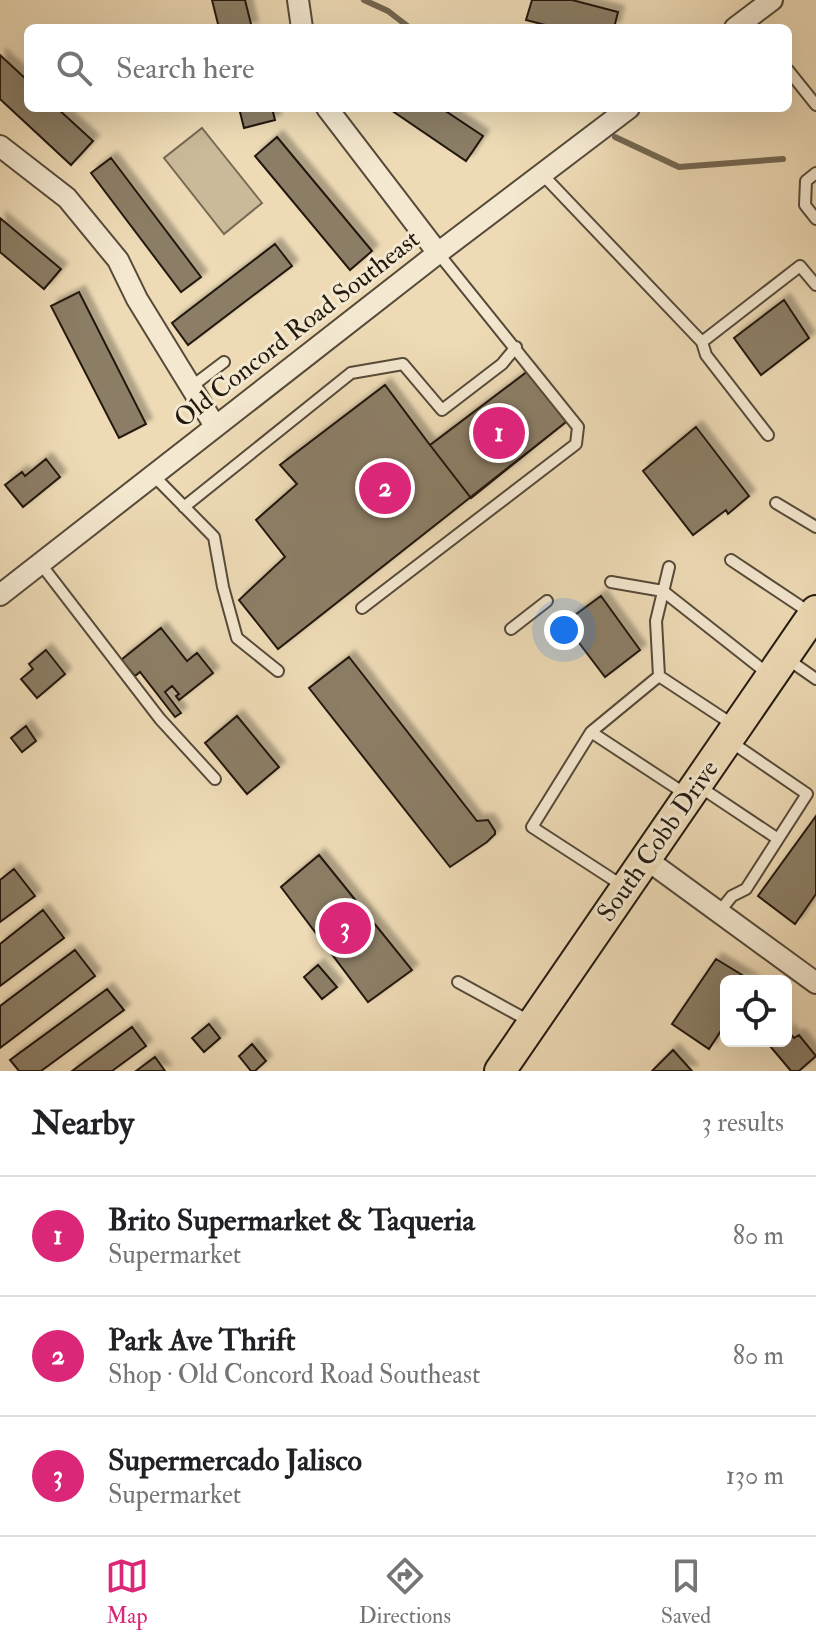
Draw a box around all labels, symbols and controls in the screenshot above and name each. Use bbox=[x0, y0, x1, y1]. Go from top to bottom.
search box bbox=[24, 24, 792, 112]
icon: search bbox=[52, 46, 96, 90]
text: Search here bbox=[116, 50, 255, 87]
street label: Old Concord Road Southeast bbox=[168, 223, 426, 435]
pin: 1 bbox=[473, 403, 525, 463]
pin: 2 bbox=[359, 458, 411, 518]
your location bbox=[544, 610, 584, 650]
street label: South Cobb Drive bbox=[590, 754, 726, 928]
pin: 3 bbox=[319, 898, 371, 958]
map controls bbox=[720, 975, 792, 1047]
button: locate bbox=[720, 975, 792, 1047]
text: Nearby bbox=[32, 1102, 134, 1145]
text: 3 results bbox=[702, 1107, 784, 1139]
text: Brito Supermarket & Taqueria bbox=[108, 1202, 475, 1239]
text: 1 bbox=[53, 1220, 63, 1252]
text: 80 m bbox=[733, 1220, 784, 1252]
text: Supermarket bbox=[108, 1239, 241, 1271]
text: Park Ave Thrift bbox=[108, 1322, 295, 1359]
text: 2 bbox=[51, 1340, 65, 1372]
text: 80 m bbox=[733, 1340, 784, 1372]
text: Shop · Old Concord Road Southeast bbox=[108, 1359, 480, 1391]
text: Supermercado Jalisco bbox=[108, 1442, 362, 1479]
text: 3 bbox=[53, 1460, 63, 1492]
text: 130 m bbox=[726, 1460, 784, 1492]
text: Supermarket bbox=[108, 1479, 241, 1511]
tab: Map bbox=[105, 1554, 149, 1630]
tab: Directions bbox=[359, 1554, 451, 1630]
tab: Saved bbox=[661, 1554, 711, 1630]

